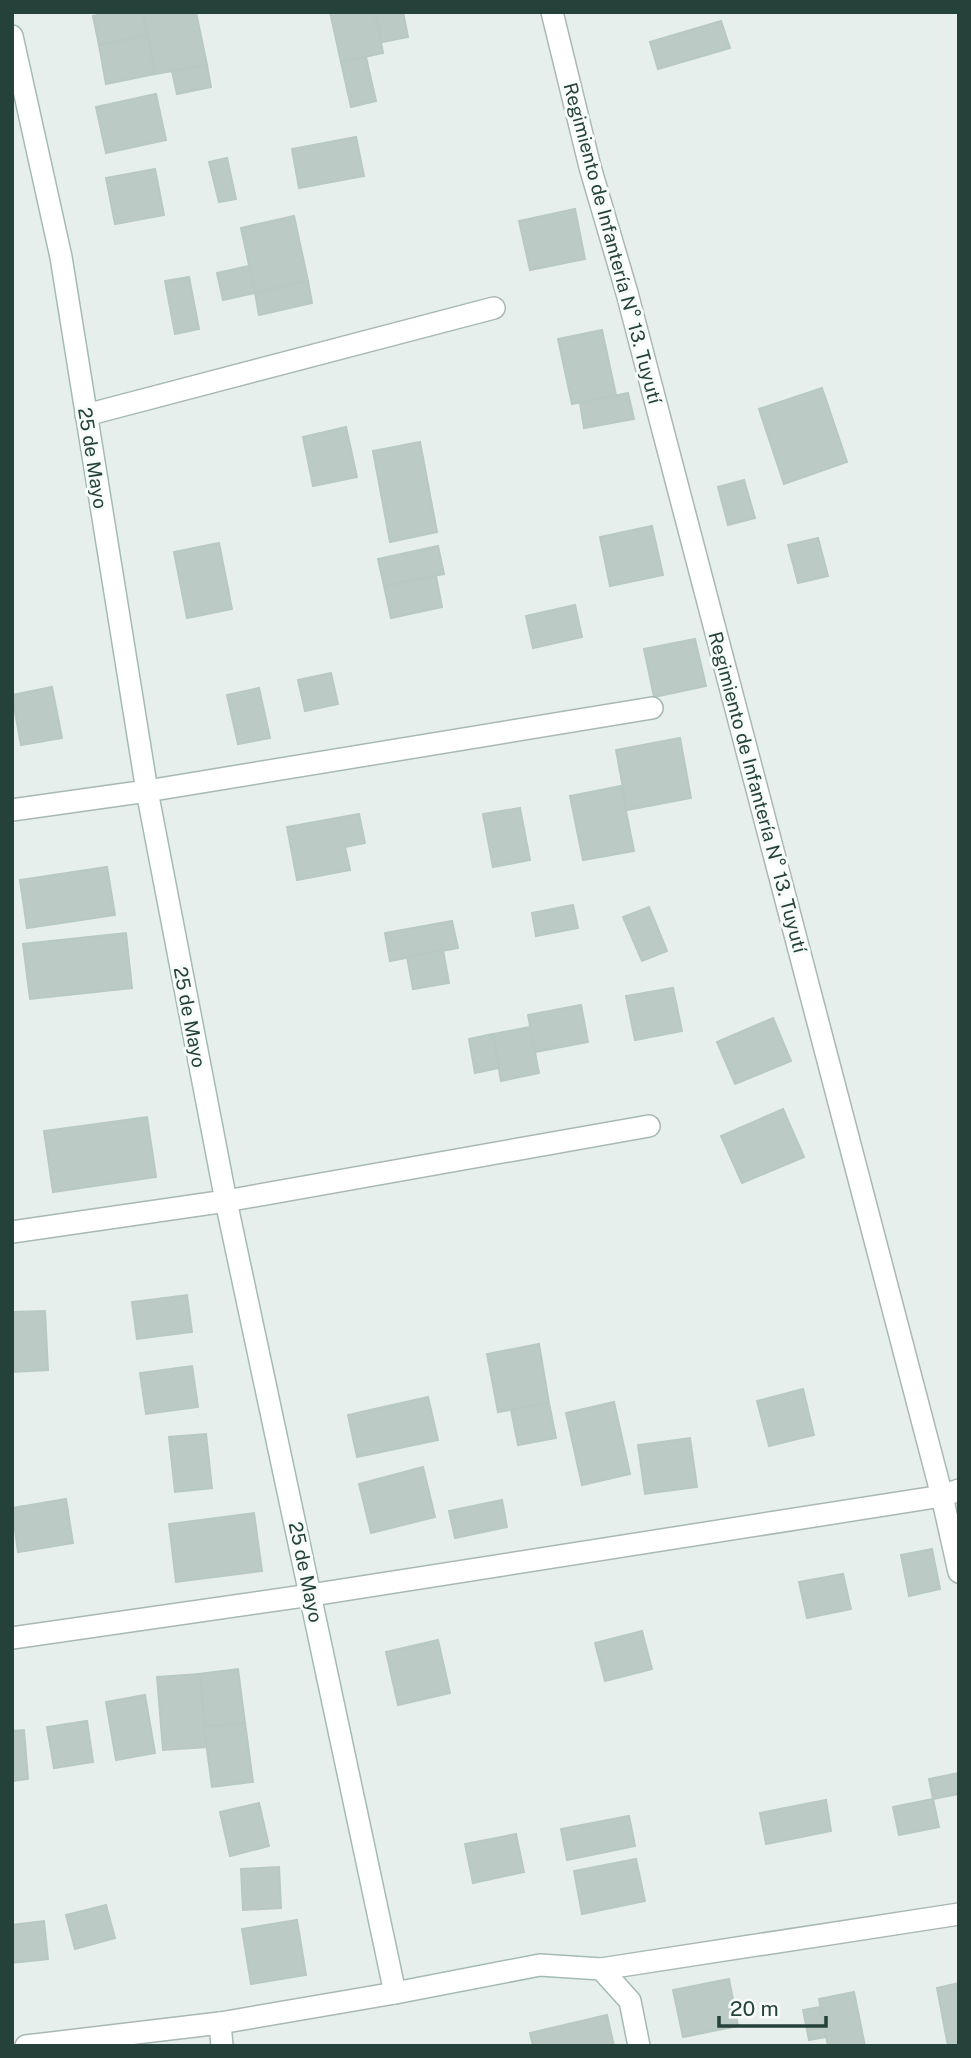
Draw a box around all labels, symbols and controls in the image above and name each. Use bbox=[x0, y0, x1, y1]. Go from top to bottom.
street label: Regimiento de Infantería N° 13. Tuyutí bbox=[559, 80, 667, 406]
street label: 25 de Mayo bbox=[74, 406, 112, 510]
street label: Regimiento de Infantería N° 13. Tuyutí bbox=[704, 629, 812, 955]
street label: 25 de Mayo bbox=[169, 965, 211, 1069]
street label: 25 de Mayo bbox=[285, 1520, 327, 1624]
scale bar bbox=[719, 1984, 826, 2028]
text: 20 m bbox=[730, 1996, 779, 2021]

